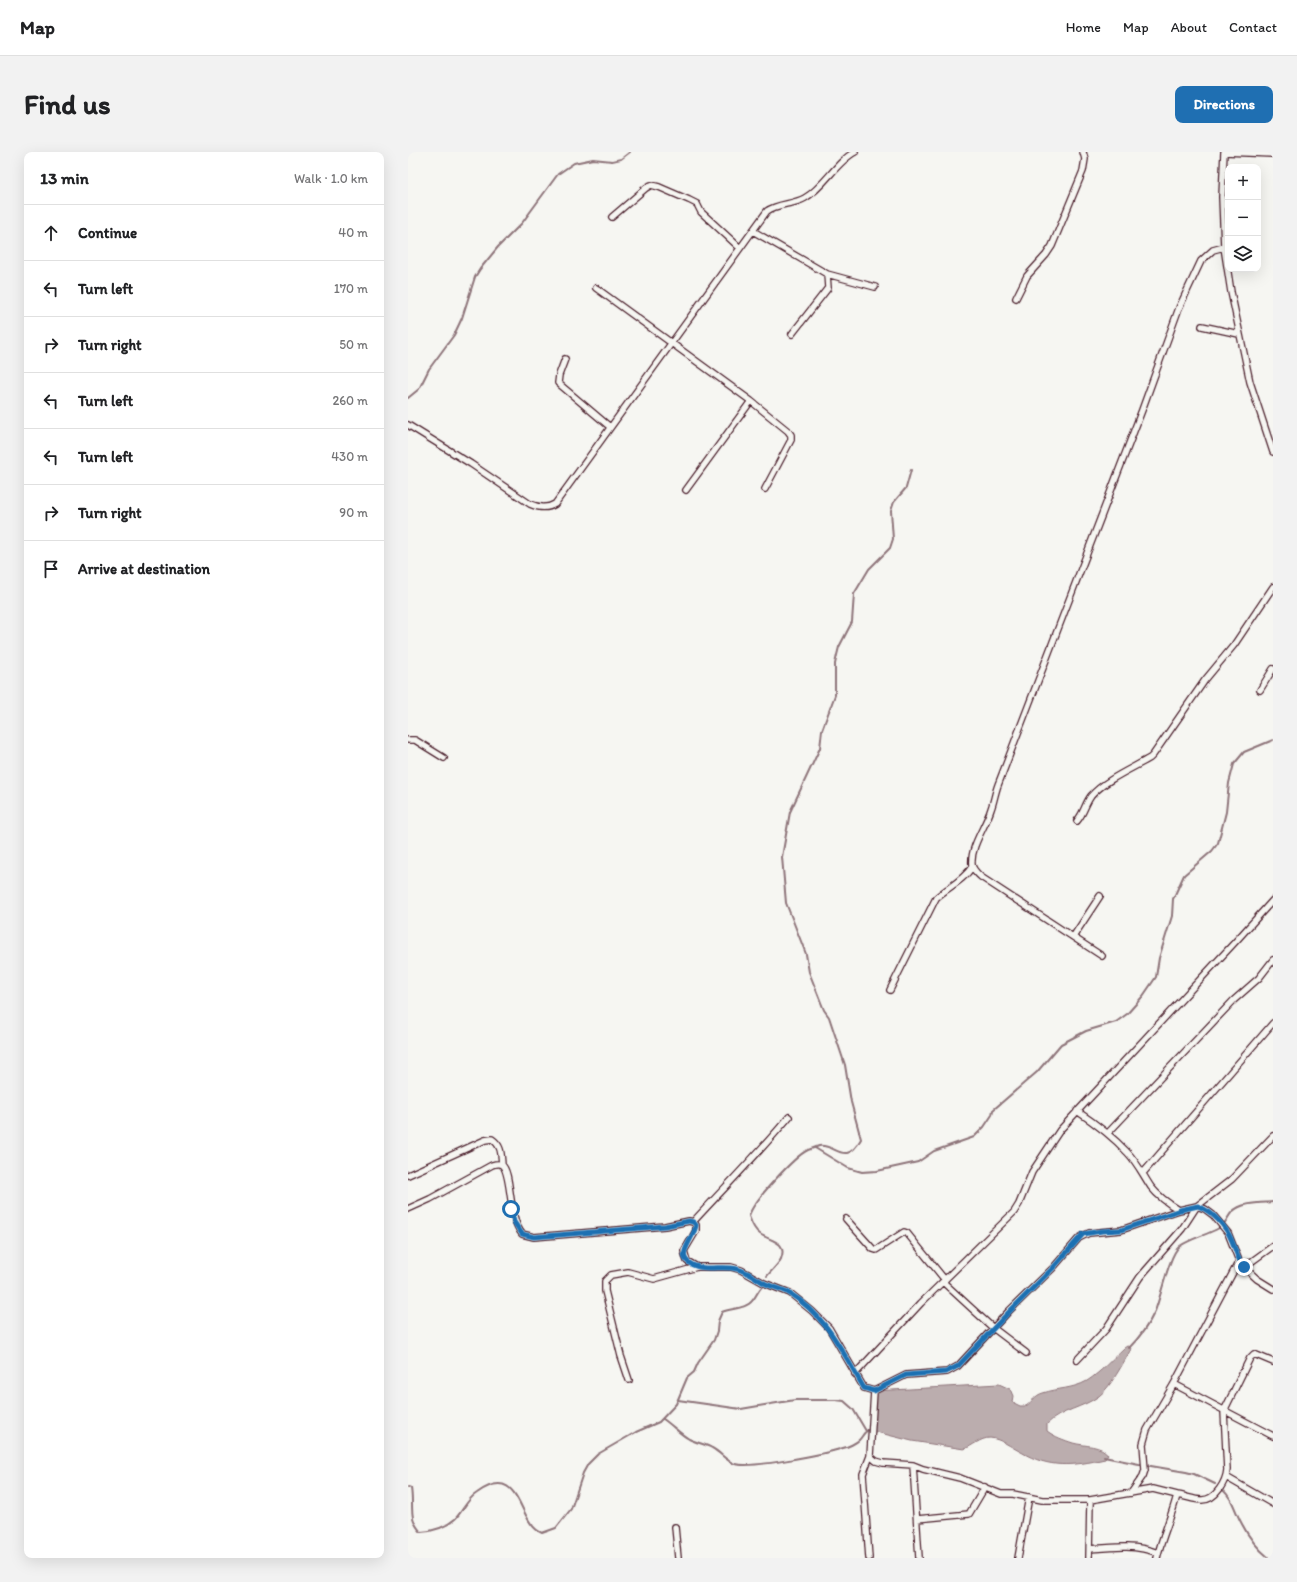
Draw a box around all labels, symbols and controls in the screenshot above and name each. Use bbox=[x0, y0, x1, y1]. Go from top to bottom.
text: Map bbox=[20, 16, 55, 39]
text: Home bbox=[1066, 19, 1101, 36]
text: Map bbox=[1123, 19, 1149, 36]
text: About bbox=[1171, 19, 1207, 36]
text: Contact bbox=[1229, 19, 1277, 36]
button: Directions bbox=[1175, 86, 1273, 123]
text: Find us bbox=[24, 87, 111, 121]
map controls bbox=[1225, 164, 1261, 272]
button: + bbox=[1225, 164, 1261, 200]
text: 13 min bbox=[40, 168, 89, 188]
text: Walk · 1.0 km bbox=[294, 171, 368, 186]
button: − bbox=[1225, 200, 1261, 236]
icon: ahead bbox=[40, 222, 62, 244]
text: Continue bbox=[78, 224, 137, 242]
text: 40 m bbox=[338, 225, 368, 240]
button: layers bbox=[1225, 236, 1261, 272]
icon: left bbox=[40, 278, 62, 300]
text: Turn left bbox=[78, 280, 133, 298]
text: 170 m bbox=[334, 281, 368, 296]
icon: right bbox=[40, 334, 62, 356]
text: Turn right bbox=[78, 336, 142, 354]
text: 50 m bbox=[339, 337, 368, 352]
icon: left bbox=[40, 390, 62, 412]
text: Turn left bbox=[78, 392, 133, 410]
text: 260 m bbox=[332, 393, 368, 408]
icon: left bbox=[40, 446, 62, 468]
text: Turn left bbox=[78, 448, 133, 466]
text: 430 m bbox=[331, 449, 368, 464]
icon: right bbox=[40, 502, 62, 524]
text: Turn right bbox=[78, 504, 142, 522]
text: 90 m bbox=[339, 505, 368, 520]
icon: arrive bbox=[40, 558, 62, 580]
text: Arrive at destination bbox=[78, 560, 210, 578]
route start bbox=[502, 1200, 520, 1218]
route end bbox=[1235, 1258, 1253, 1276]

